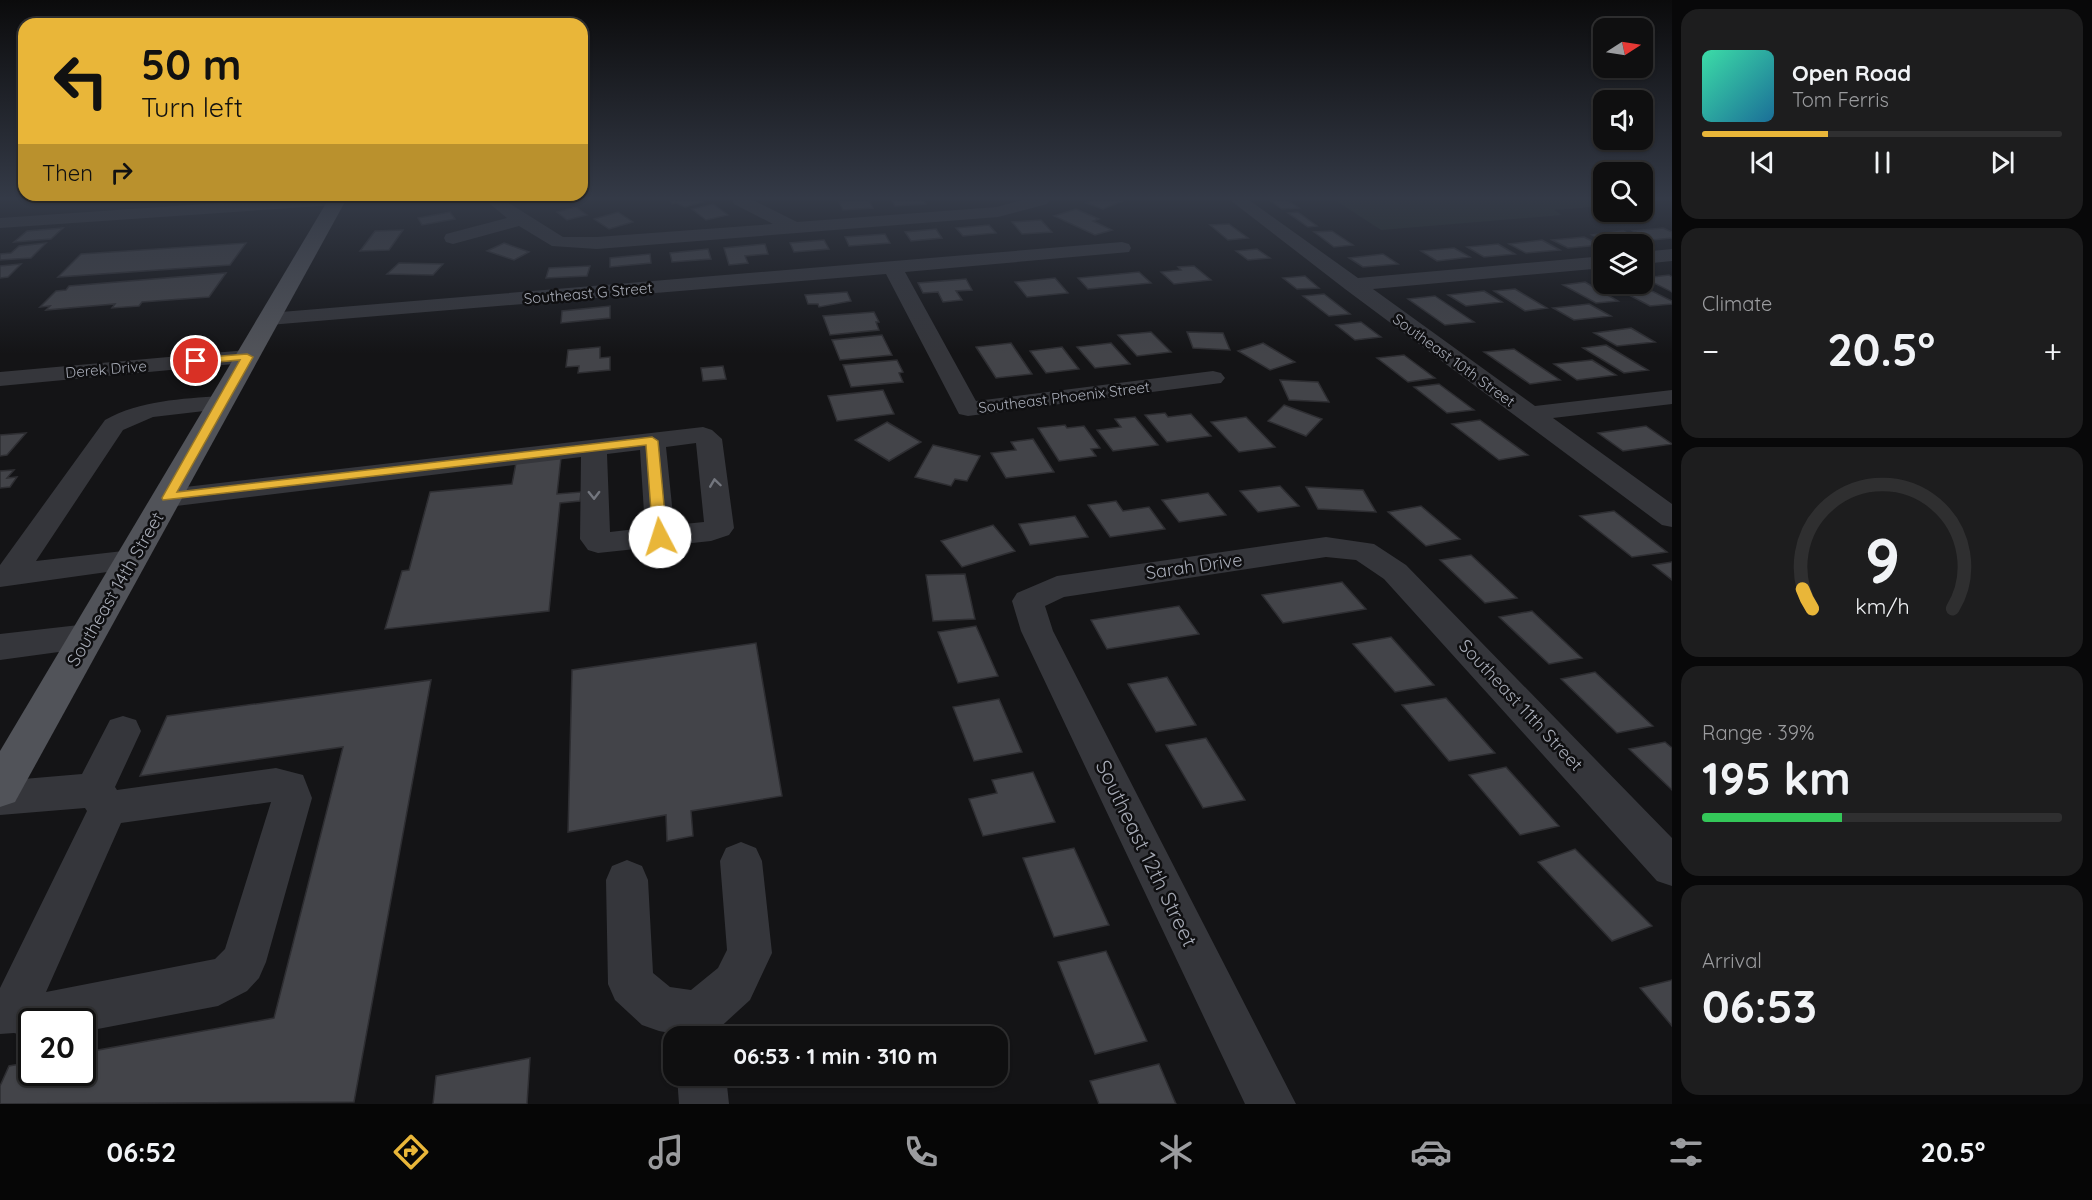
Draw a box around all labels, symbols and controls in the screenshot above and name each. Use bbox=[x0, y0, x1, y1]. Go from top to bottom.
north arrow bbox=[1593, 18, 1653, 78]
map controls bbox=[1593, 18, 1653, 294]
text: 50 m bbox=[141, 38, 241, 91]
icon: left bbox=[42, 42, 120, 120]
text: Open Road bbox=[1792, 59, 1911, 87]
text: Tom Ferris bbox=[1792, 87, 1889, 112]
text: Turn left bbox=[141, 90, 243, 124]
button: sound bbox=[1593, 90, 1653, 150]
icon: previous bbox=[1746, 146, 1779, 179]
icon: pause bbox=[1866, 146, 1899, 179]
icon: next bbox=[1986, 146, 2019, 179]
icon: right bbox=[105, 156, 138, 189]
text: Then bbox=[42, 159, 93, 187]
button: search bbox=[1593, 162, 1653, 222]
button: layers bbox=[1593, 234, 1653, 294]
street label: Southeast G Street bbox=[523, 278, 653, 308]
text: Climate bbox=[1702, 291, 1772, 316]
street label: Southeast 10th Street bbox=[1389, 309, 1519, 411]
text: 20.5° bbox=[1827, 321, 1935, 377]
text: − bbox=[1702, 330, 1719, 371]
text: + bbox=[2043, 330, 2062, 371]
pin bbox=[170, 335, 221, 386]
icon: arrive bbox=[179, 344, 212, 377]
street label: Derek Drive bbox=[65, 356, 147, 382]
street label: Southeast Phoenix Street bbox=[977, 377, 1151, 417]
one-way arrow bbox=[709, 479, 721, 488]
one-way arrow bbox=[588, 491, 600, 500]
position arrow bbox=[628, 505, 692, 569]
street label: Southeast 14th Street bbox=[61, 508, 169, 670]
text: 9 bbox=[1864, 521, 1900, 599]
street label: Sarah Drive bbox=[1144, 548, 1244, 584]
text: km/h bbox=[1855, 593, 1909, 619]
street label: Southeast 11th Street bbox=[1454, 634, 1588, 776]
text: Range · 39% bbox=[1702, 720, 1815, 745]
text: 195 km bbox=[1702, 750, 1851, 806]
street label: Southeast 12th Street bbox=[1091, 755, 1203, 951]
text: Arrival bbox=[1702, 948, 1762, 973]
text: 06:53 bbox=[1702, 978, 1817, 1034]
speed limit sign: 20 bbox=[18, 1008, 96, 1086]
text: 06:53 · 1 min · 310 m bbox=[733, 1042, 938, 1070]
icon: directions bbox=[390, 1131, 432, 1173]
icon: music bbox=[645, 1131, 687, 1173]
icon: phone bbox=[900, 1131, 942, 1173]
icon: climate bbox=[1155, 1131, 1197, 1173]
icon: car bbox=[1410, 1131, 1452, 1173]
icon: filters bbox=[1665, 1131, 1707, 1173]
text: 06:52 bbox=[107, 1135, 176, 1169]
text: 20.5° bbox=[1921, 1135, 1985, 1169]

